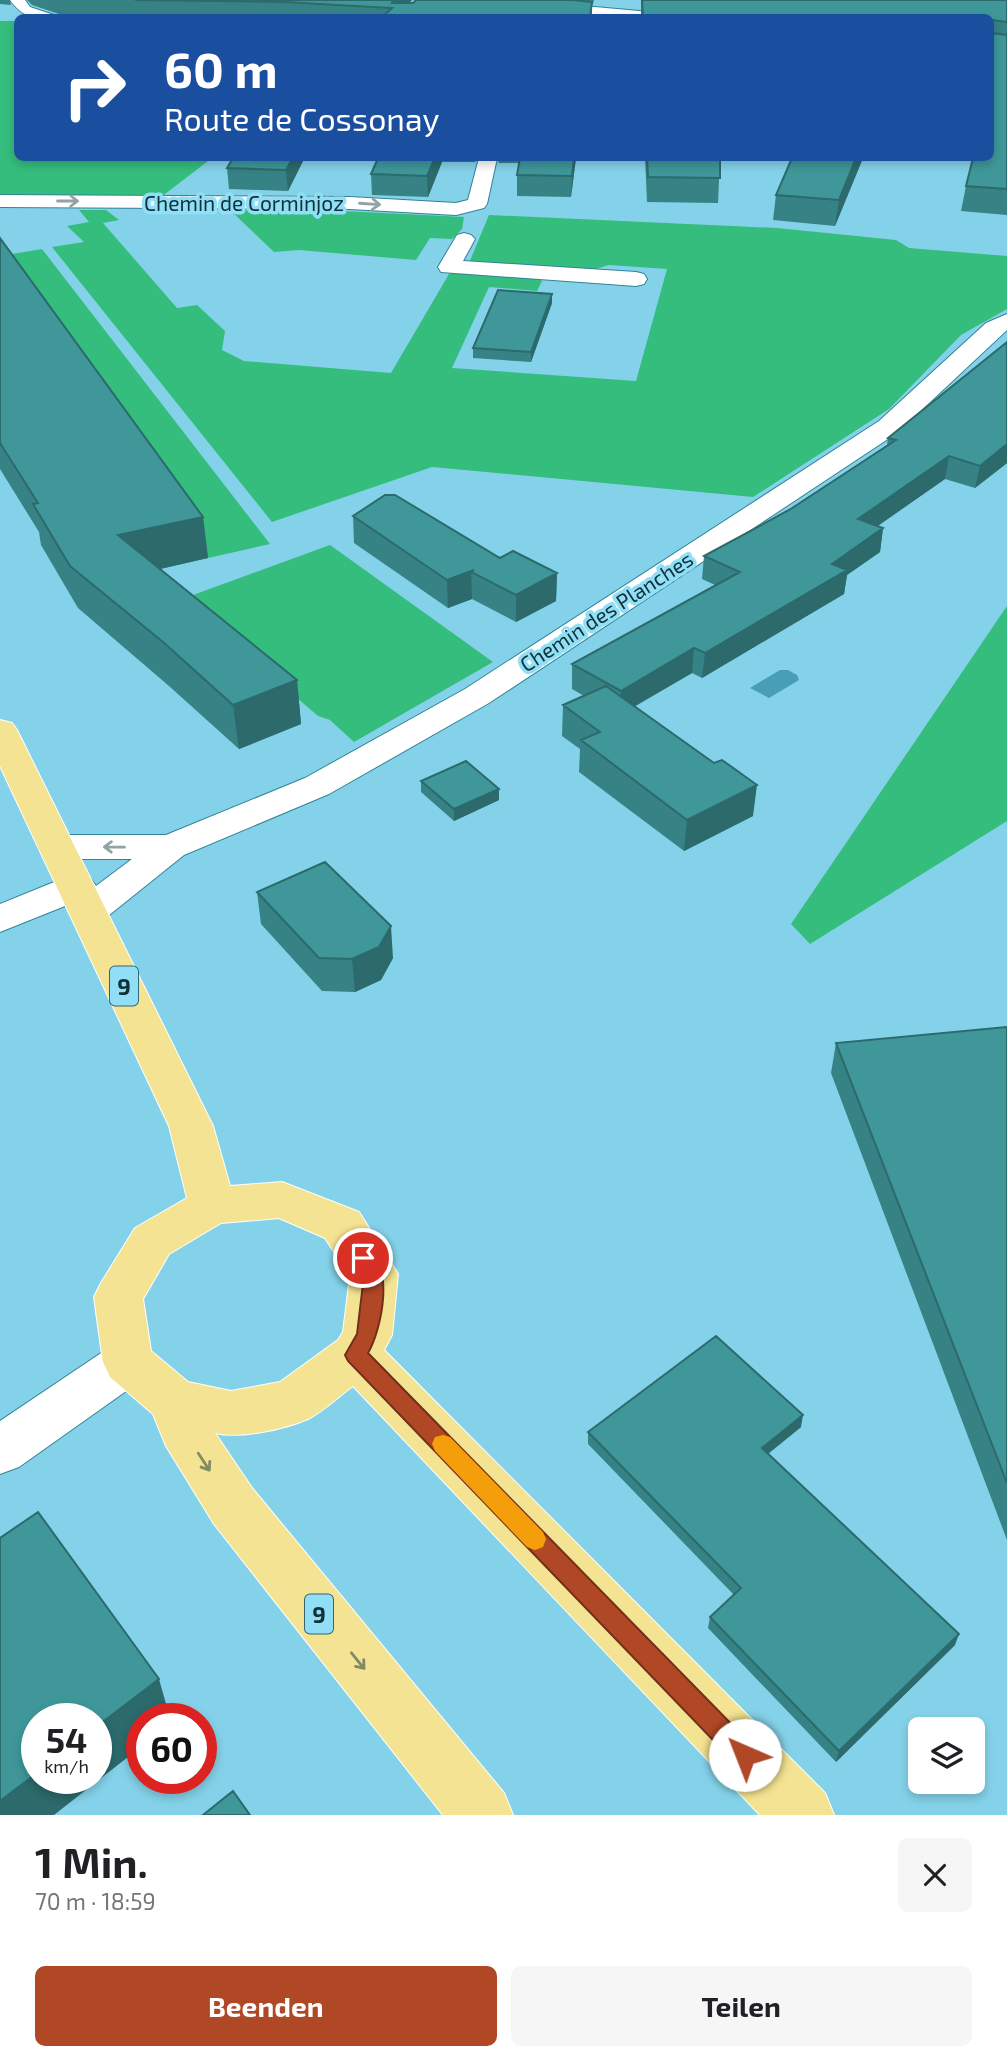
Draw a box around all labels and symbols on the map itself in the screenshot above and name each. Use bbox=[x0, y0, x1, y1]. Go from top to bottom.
street label: Chemin de Corminjoz bbox=[144, 190, 344, 216]
one-way arrow bbox=[56, 194, 79, 208]
one-way arrow bbox=[358, 198, 380, 211]
street label: Chemin des Planches bbox=[515, 546, 697, 676]
one-way arrow bbox=[102, 840, 125, 854]
road number: 9 bbox=[110, 967, 138, 1006]
pin bbox=[333, 1228, 393, 1288]
one-way arrow bbox=[197, 1452, 212, 1471]
road number: 9 bbox=[305, 1595, 333, 1634]
one-way arrow bbox=[350, 1652, 366, 1670]
speed limit sign: 60 bbox=[126, 1703, 217, 1794]
position arrow bbox=[708, 1718, 782, 1792]

